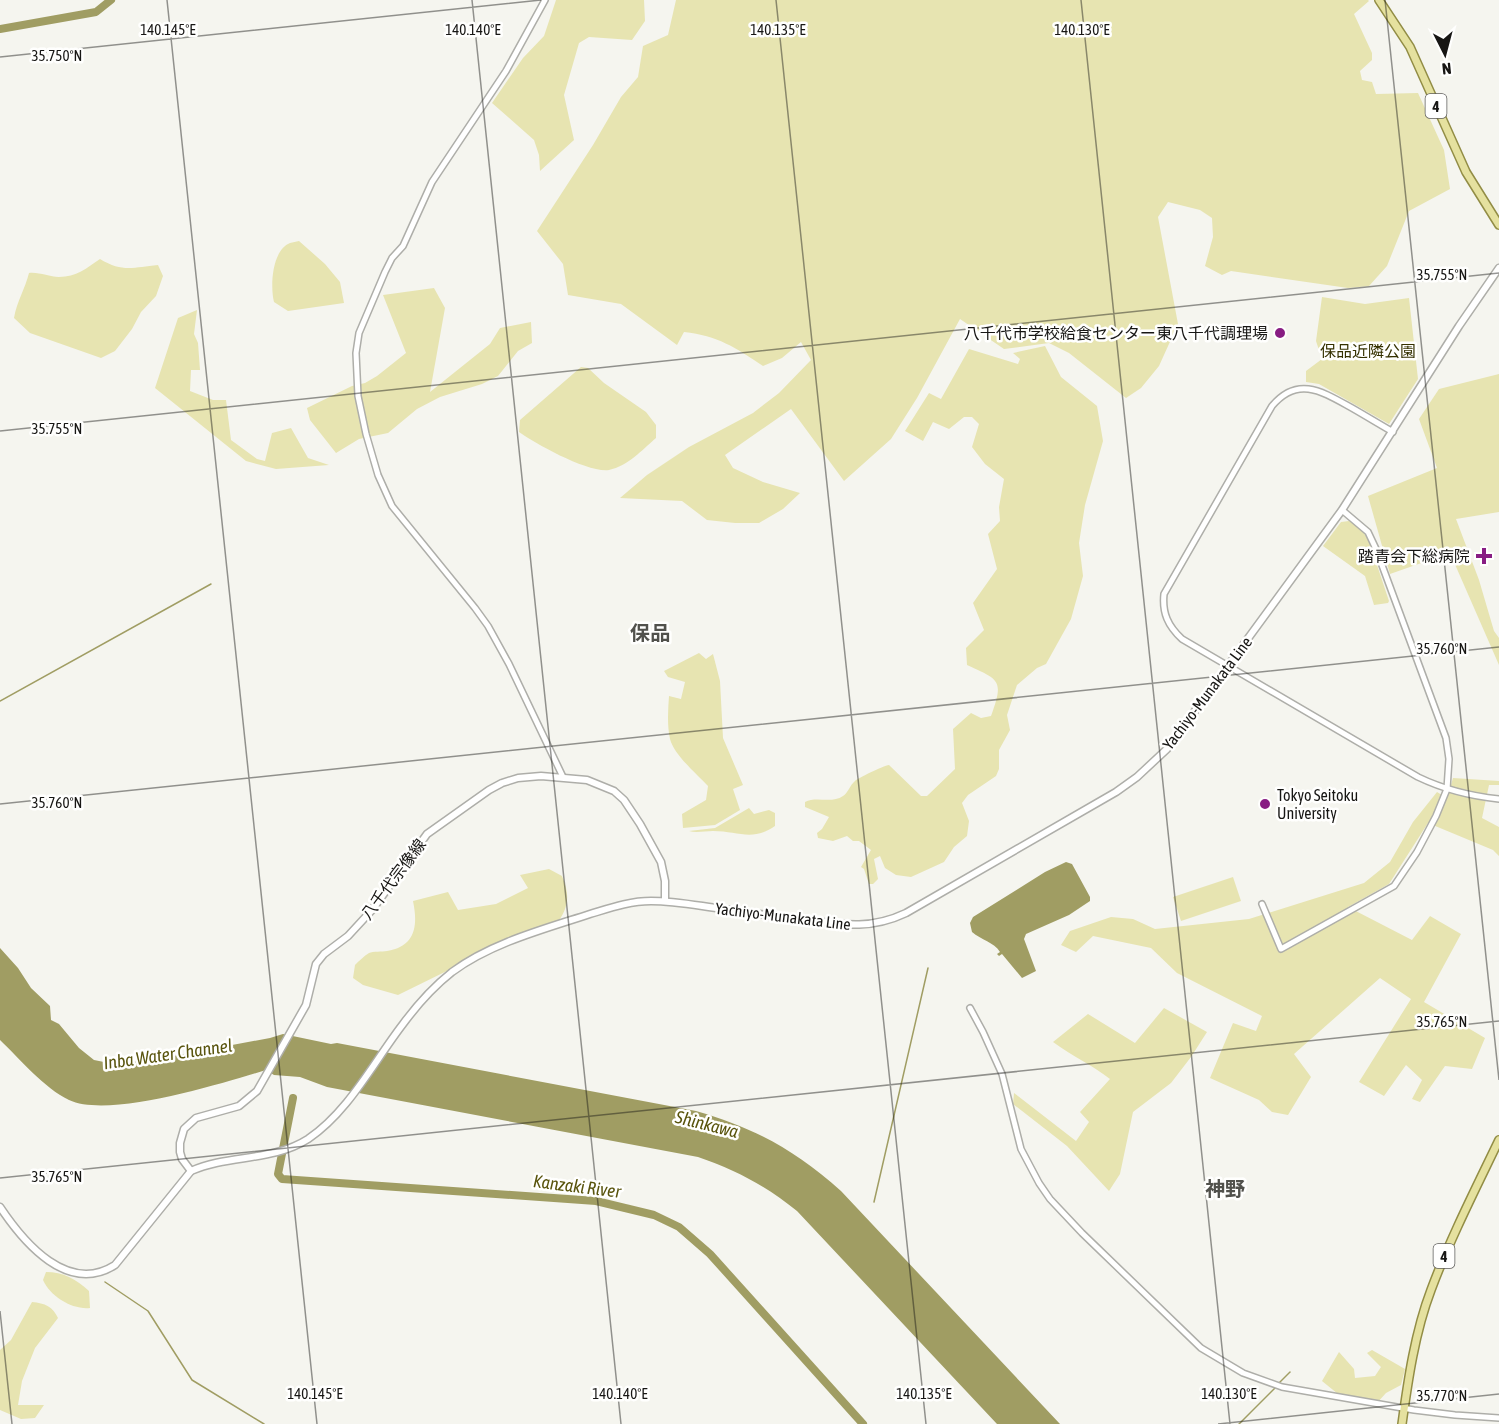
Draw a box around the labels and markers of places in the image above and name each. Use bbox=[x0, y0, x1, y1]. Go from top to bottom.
place label: 八千代市学校給食センター東八千代調理場 bbox=[964, 324, 1268, 342]
marker: 八千代市学校給食センター東八千代調理場 bbox=[1273, 326, 1287, 340]
place label: 踏青会下総病院 bbox=[1358, 547, 1470, 565]
marker: 踏青会下総病院 bbox=[1475, 547, 1493, 565]
place label: Tokyo Seitoku University bbox=[1277, 786, 1358, 823]
marker: Tokyo Seitoku University bbox=[1258, 797, 1272, 811]

